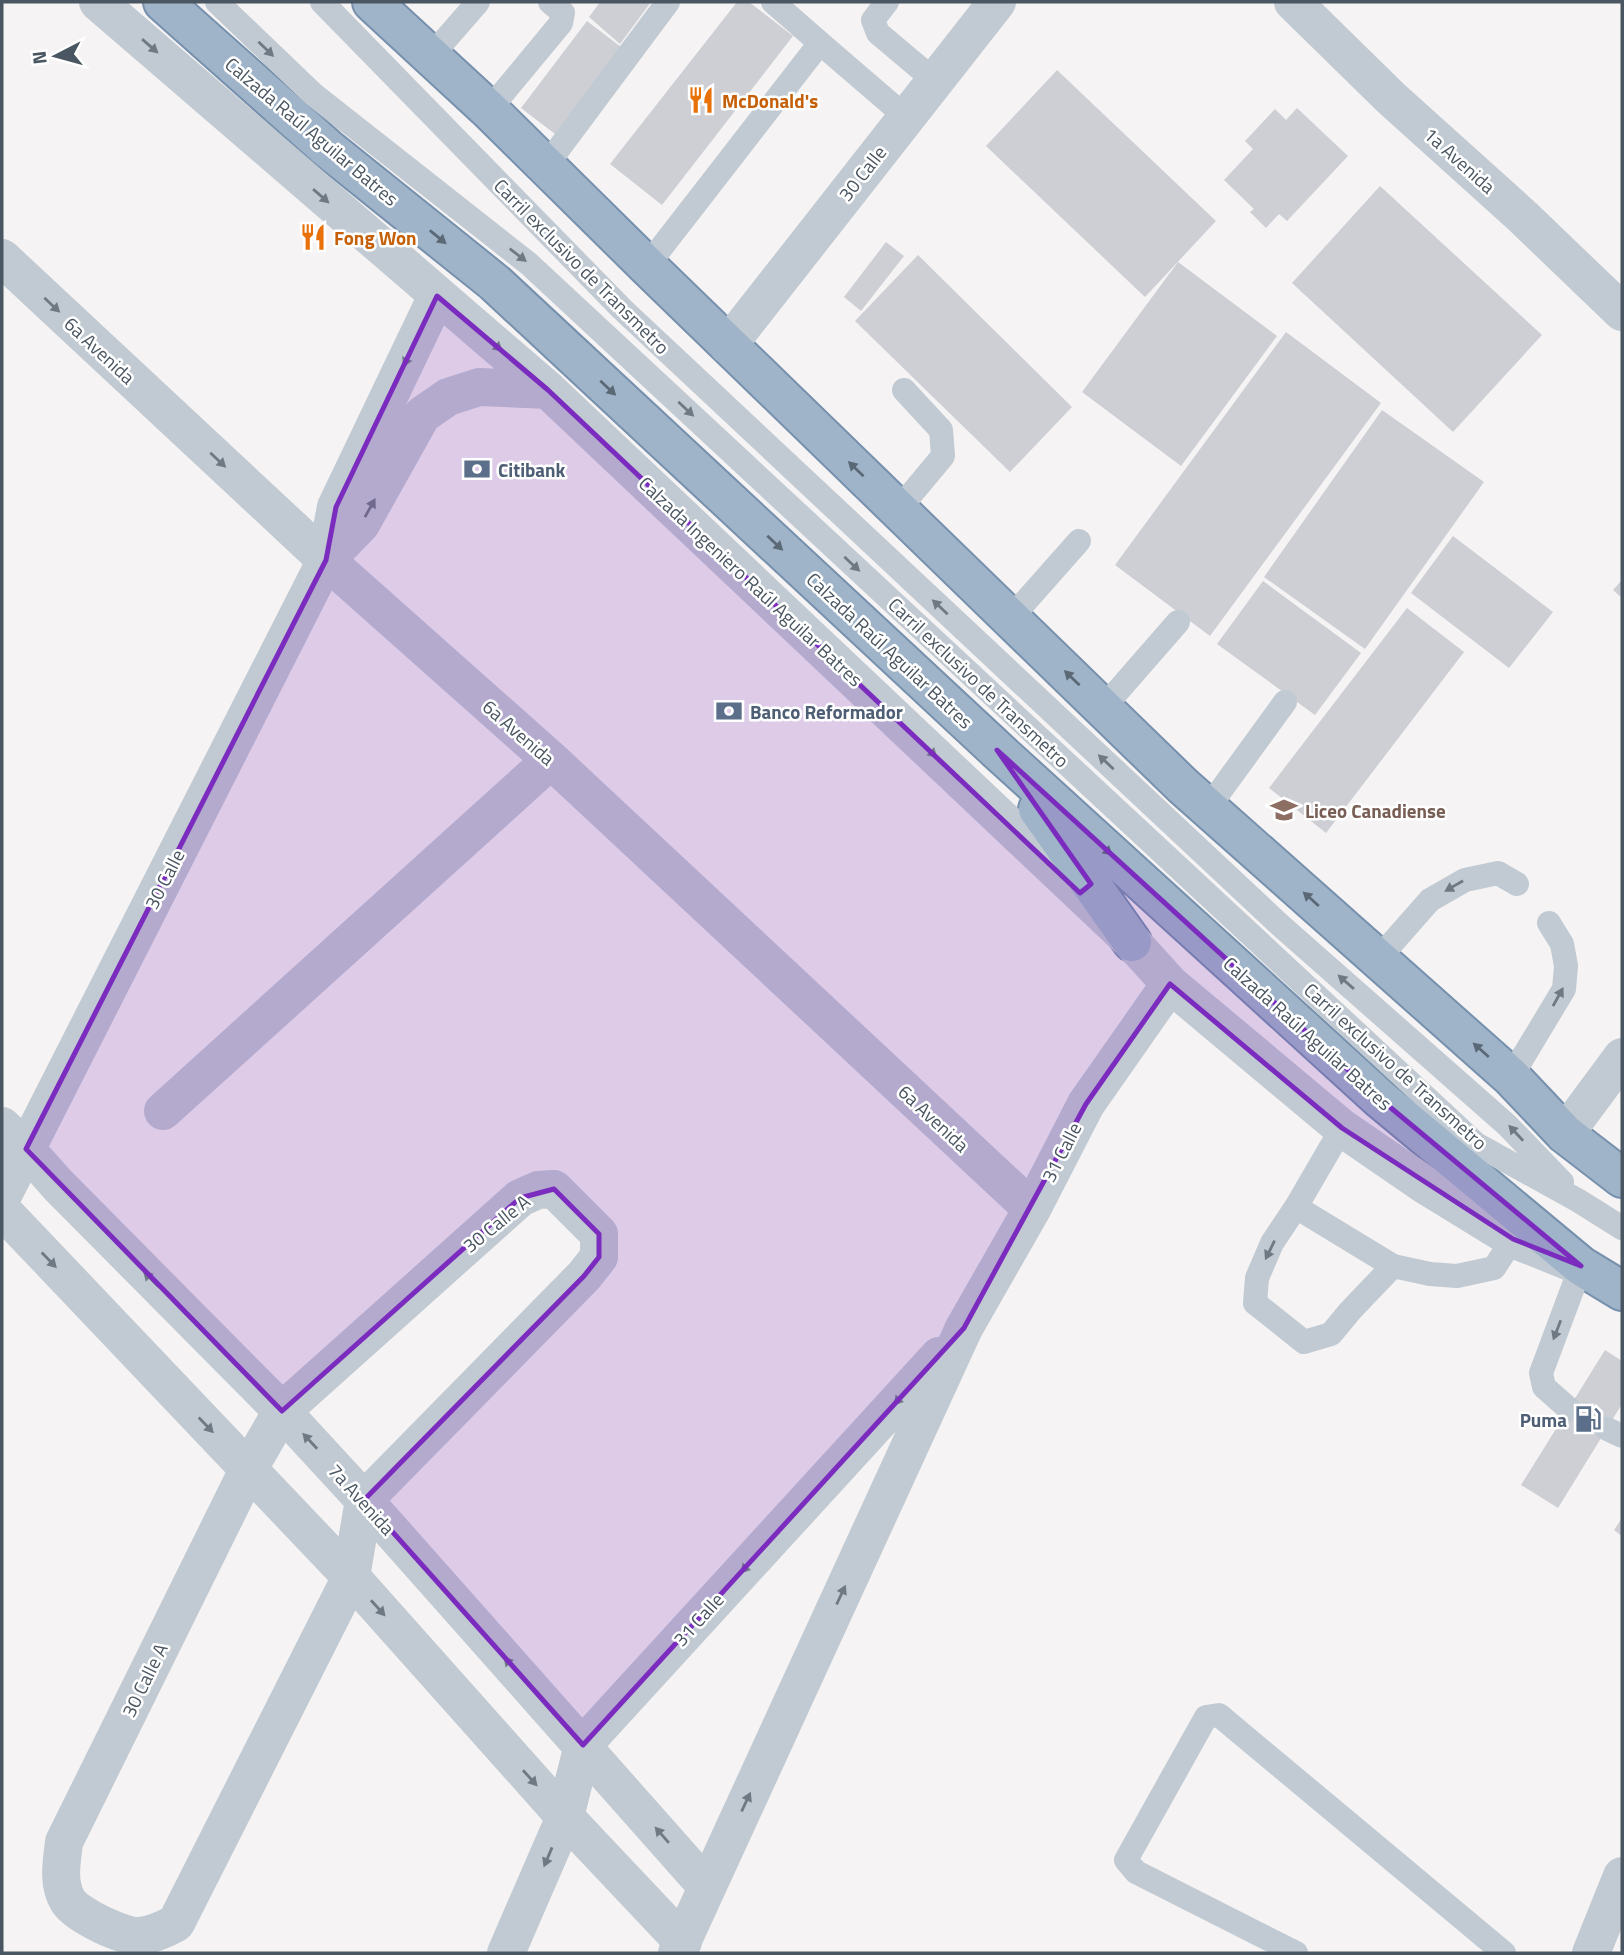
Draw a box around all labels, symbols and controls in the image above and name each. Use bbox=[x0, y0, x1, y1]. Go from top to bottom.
north arrow bbox=[21, 21, 91, 91]
one-way arrow bbox=[141, 38, 158, 54]
one-way arrow bbox=[258, 41, 275, 58]
text: N bbox=[23, 50, 54, 66]
street label: Calzada Raúl Aguilar Batres bbox=[219, 50, 405, 212]
restaurant icon: McDonald's bbox=[686, 85, 716, 115]
place label: McDonald's bbox=[722, 86, 818, 115]
street label: 1a Avenida bbox=[1418, 120, 1503, 200]
street label: 30 Calle bbox=[831, 139, 893, 207]
street label: Carril exclusivo de Transmetro bbox=[487, 171, 677, 361]
one-way arrow bbox=[313, 188, 330, 203]
restaurant icon: Fong Won bbox=[298, 222, 328, 252]
place label: Fong Won bbox=[334, 223, 417, 252]
one-way arrow bbox=[430, 229, 447, 244]
one-way arrow bbox=[509, 248, 527, 263]
one-way arrow bbox=[43, 296, 60, 312]
street label: 6a Avenida bbox=[58, 309, 142, 391]
one-way arrow bbox=[485, 336, 503, 352]
one-way arrow bbox=[402, 347, 413, 368]
one-way arrow bbox=[599, 380, 616, 396]
one-way arrow bbox=[677, 401, 694, 417]
one-way arrow bbox=[209, 451, 226, 467]
bank icon: Citibank bbox=[462, 454, 492, 484]
place label: Citibank bbox=[498, 455, 566, 484]
one-way arrow bbox=[847, 460, 864, 477]
street label: Calzada Ingeniero Raúl Aguilar Batres bbox=[632, 469, 870, 693]
one-way arrow bbox=[364, 499, 376, 518]
one-way arrow bbox=[766, 535, 783, 551]
one-way arrow bbox=[843, 556, 861, 572]
street label: Calzada Raúl Aguilar Batres bbox=[800, 565, 980, 735]
street label: Carril exclusivo de Transmetro bbox=[882, 590, 1076, 774]
one-way arrow bbox=[932, 599, 949, 615]
one-way arrow bbox=[1064, 671, 1081, 687]
street label: 6a Avenida bbox=[476, 692, 562, 772]
bank icon: Banco Reformador bbox=[714, 696, 744, 726]
place label: Banco Reformador bbox=[750, 697, 903, 726]
one-way arrow bbox=[920, 742, 938, 758]
one-way arrow bbox=[1097, 754, 1115, 770]
school or university icon: Liceo Canadiense bbox=[1269, 795, 1299, 825]
place label: Liceo Canadiense bbox=[1305, 796, 1446, 825]
one-way arrow bbox=[1095, 839, 1112, 855]
street label: 30 Calle bbox=[137, 844, 191, 914]
one-way arrow bbox=[1445, 880, 1464, 892]
one-way arrow bbox=[1302, 891, 1320, 907]
street label: Calzada Raúl Aguilar Batres bbox=[1217, 949, 1399, 1117]
street label: Carril exclusivo de Transmetro bbox=[1298, 975, 1494, 1157]
one-way arrow bbox=[1337, 975, 1354, 990]
one-way arrow bbox=[1552, 987, 1564, 1007]
one-way arrow bbox=[1472, 1042, 1490, 1058]
street label: 6a Avenida bbox=[892, 1077, 976, 1159]
street label: 31 Calle bbox=[1034, 1117, 1088, 1187]
one-way arrow bbox=[1508, 1125, 1524, 1142]
street label: 30 Calle A bbox=[456, 1187, 536, 1259]
one-way arrow bbox=[1264, 1240, 1275, 1260]
one-way arrow bbox=[40, 1251, 56, 1268]
one-way arrow bbox=[143, 1271, 160, 1287]
one-way arrow bbox=[1551, 1319, 1562, 1340]
one-way arrow bbox=[894, 1388, 910, 1405]
fuel station icon: Puma bbox=[1573, 1404, 1603, 1434]
place label: Puma bbox=[1520, 1405, 1567, 1434]
one-way arrow bbox=[197, 1416, 213, 1433]
one-way arrow bbox=[302, 1432, 318, 1450]
street label: 7a Avenida bbox=[322, 1457, 402, 1542]
one-way arrow bbox=[740, 1556, 756, 1573]
one-way arrow bbox=[836, 1585, 847, 1606]
street label: 31 Calle bbox=[666, 1586, 730, 1652]
one-way arrow bbox=[370, 1599, 386, 1616]
street label: 30 Calle A bbox=[114, 1638, 174, 1722]
one-way arrow bbox=[503, 1656, 519, 1674]
one-way arrow bbox=[522, 1769, 537, 1786]
one-way arrow bbox=[740, 1792, 752, 1812]
one-way arrow bbox=[655, 1827, 670, 1844]
one-way arrow bbox=[542, 1847, 554, 1867]

